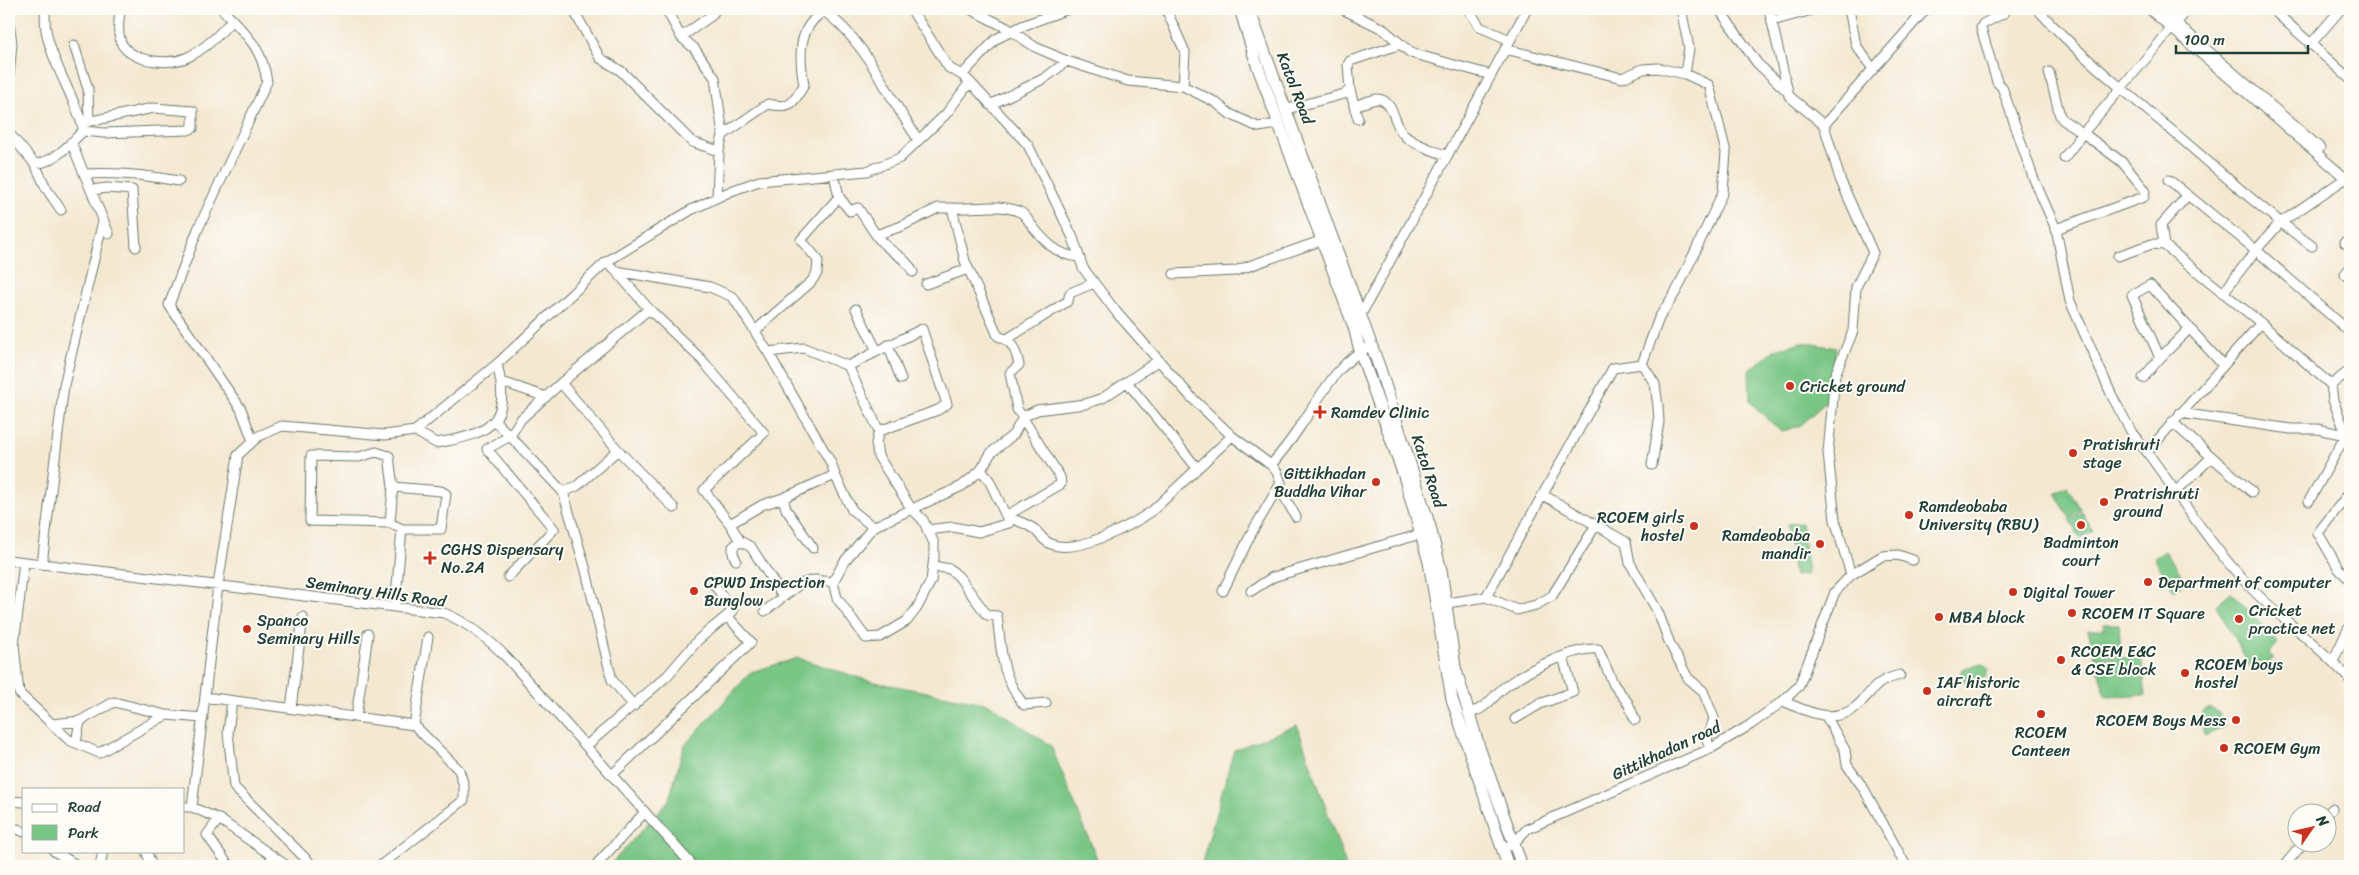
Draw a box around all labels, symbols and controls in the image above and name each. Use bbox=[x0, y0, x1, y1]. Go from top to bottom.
scale bar bbox=[2176, 22, 2309, 54]
text: 100 m bbox=[2184, 27, 2225, 53]
street label: Katol Road bbox=[1268, 48, 1323, 130]
place label: Cricket ground bbox=[1800, 372, 1907, 401]
marker: Cricket ground bbox=[1784, 380, 1796, 392]
place label: Ramdev Clinic bbox=[1331, 398, 1429, 427]
marker: Ramdev Clinic bbox=[1313, 405, 1327, 419]
place label: Pratishruti stage bbox=[2082, 430, 2160, 477]
street label: Katol Road bbox=[1403, 431, 1454, 513]
marker: Pratishruti stage bbox=[2067, 447, 2079, 459]
place label: Gittikhadan Buddha Vihar bbox=[1274, 459, 1367, 506]
marker: Gittikhadan Buddha Vihar bbox=[1370, 476, 1382, 488]
place label: Pratrishruti ground bbox=[2112, 479, 2199, 526]
place label: Ramdeobaba University (RBU) bbox=[1919, 492, 2039, 539]
marker: Pratrishruti ground bbox=[2098, 496, 2110, 508]
place label: RCOEM girls hostel bbox=[1597, 503, 1685, 550]
marker: Ramdeobaba University (RBU) bbox=[1903, 509, 1915, 521]
marker: Badminton court bbox=[2075, 519, 2087, 531]
marker: RCOEM girls hostel bbox=[1688, 520, 1700, 532]
place label: Ramdeobaba mandir bbox=[1722, 521, 1811, 568]
place label: Badminton court bbox=[2043, 528, 2119, 575]
place label: CGHS Dispensary No.2A bbox=[441, 535, 564, 582]
marker: Ramdeobaba mandir bbox=[1814, 538, 1826, 550]
marker: CGHS Dispensary No.2A bbox=[423, 551, 437, 565]
street label: Seminary Hills Road bbox=[304, 567, 449, 616]
place label: CPWD Inspection Bunglow bbox=[704, 568, 825, 615]
place label: Department of computer bbox=[2158, 568, 2333, 597]
marker: Department of computer bbox=[2142, 576, 2154, 588]
place label: Digital Tower bbox=[2023, 578, 2116, 607]
marker: CPWD Inspection Bunglow bbox=[688, 585, 700, 597]
marker: Digital Tower bbox=[2007, 586, 2019, 598]
place label: Cricket practice net bbox=[2248, 596, 2335, 643]
place label: RCOEM IT Square bbox=[2082, 599, 2205, 628]
place label: MBA block bbox=[1949, 603, 2025, 632]
place label: Spanco Seminary Hills bbox=[257, 606, 361, 653]
marker: RCOEM IT Square bbox=[2066, 607, 2078, 619]
marker: MBA block bbox=[1933, 611, 1945, 623]
marker: Cricket practice net bbox=[2233, 613, 2245, 625]
marker: Spanco Seminary Hills bbox=[241, 623, 253, 635]
place label: RCOEM E&C & CSE block bbox=[2071, 637, 2157, 684]
place label: RCOEM boys hostel bbox=[2194, 650, 2283, 697]
marker: RCOEM E&C & CSE block bbox=[2055, 654, 2067, 666]
marker: RCOEM boys hostel bbox=[2179, 667, 2191, 679]
place label: IAF historic aircraft bbox=[1936, 668, 2020, 715]
marker: IAF historic aircraft bbox=[1921, 685, 1933, 697]
place label: RCOEM Boys Mess bbox=[2096, 706, 2227, 735]
marker: RCOEM Canteen bbox=[2035, 708, 2047, 720]
street label: Gittikhadan road bbox=[1607, 712, 1727, 788]
marker: RCOEM Boys Mess bbox=[2230, 714, 2242, 726]
place label: RCOEM Canteen bbox=[2012, 718, 2070, 765]
place label: RCOEM Gym bbox=[2234, 734, 2321, 763]
marker: RCOEM Gym bbox=[2218, 742, 2230, 754]
legend bbox=[22, 788, 185, 852]
text: Road bbox=[68, 794, 101, 820]
north arrow bbox=[2286, 802, 2336, 852]
text: N bbox=[2309, 809, 2336, 832]
text: Park bbox=[68, 820, 99, 846]

